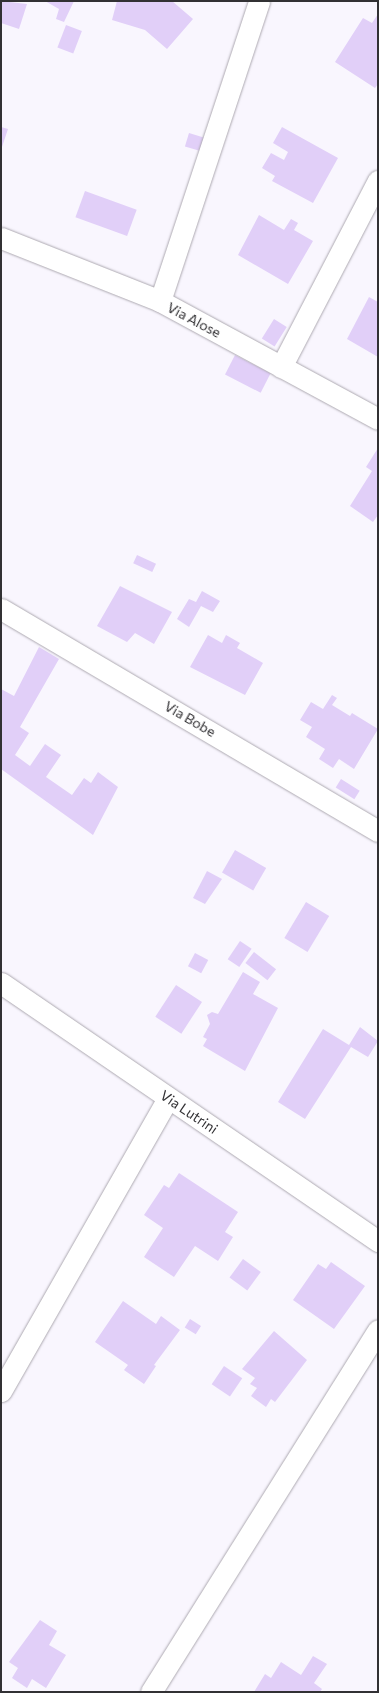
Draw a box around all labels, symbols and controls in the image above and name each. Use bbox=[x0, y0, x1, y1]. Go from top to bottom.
street label: Via Alose bbox=[164, 299, 224, 341]
street label: Via Bobe bbox=[161, 698, 219, 740]
street label: Via Lutrini bbox=[157, 1087, 221, 1137]

